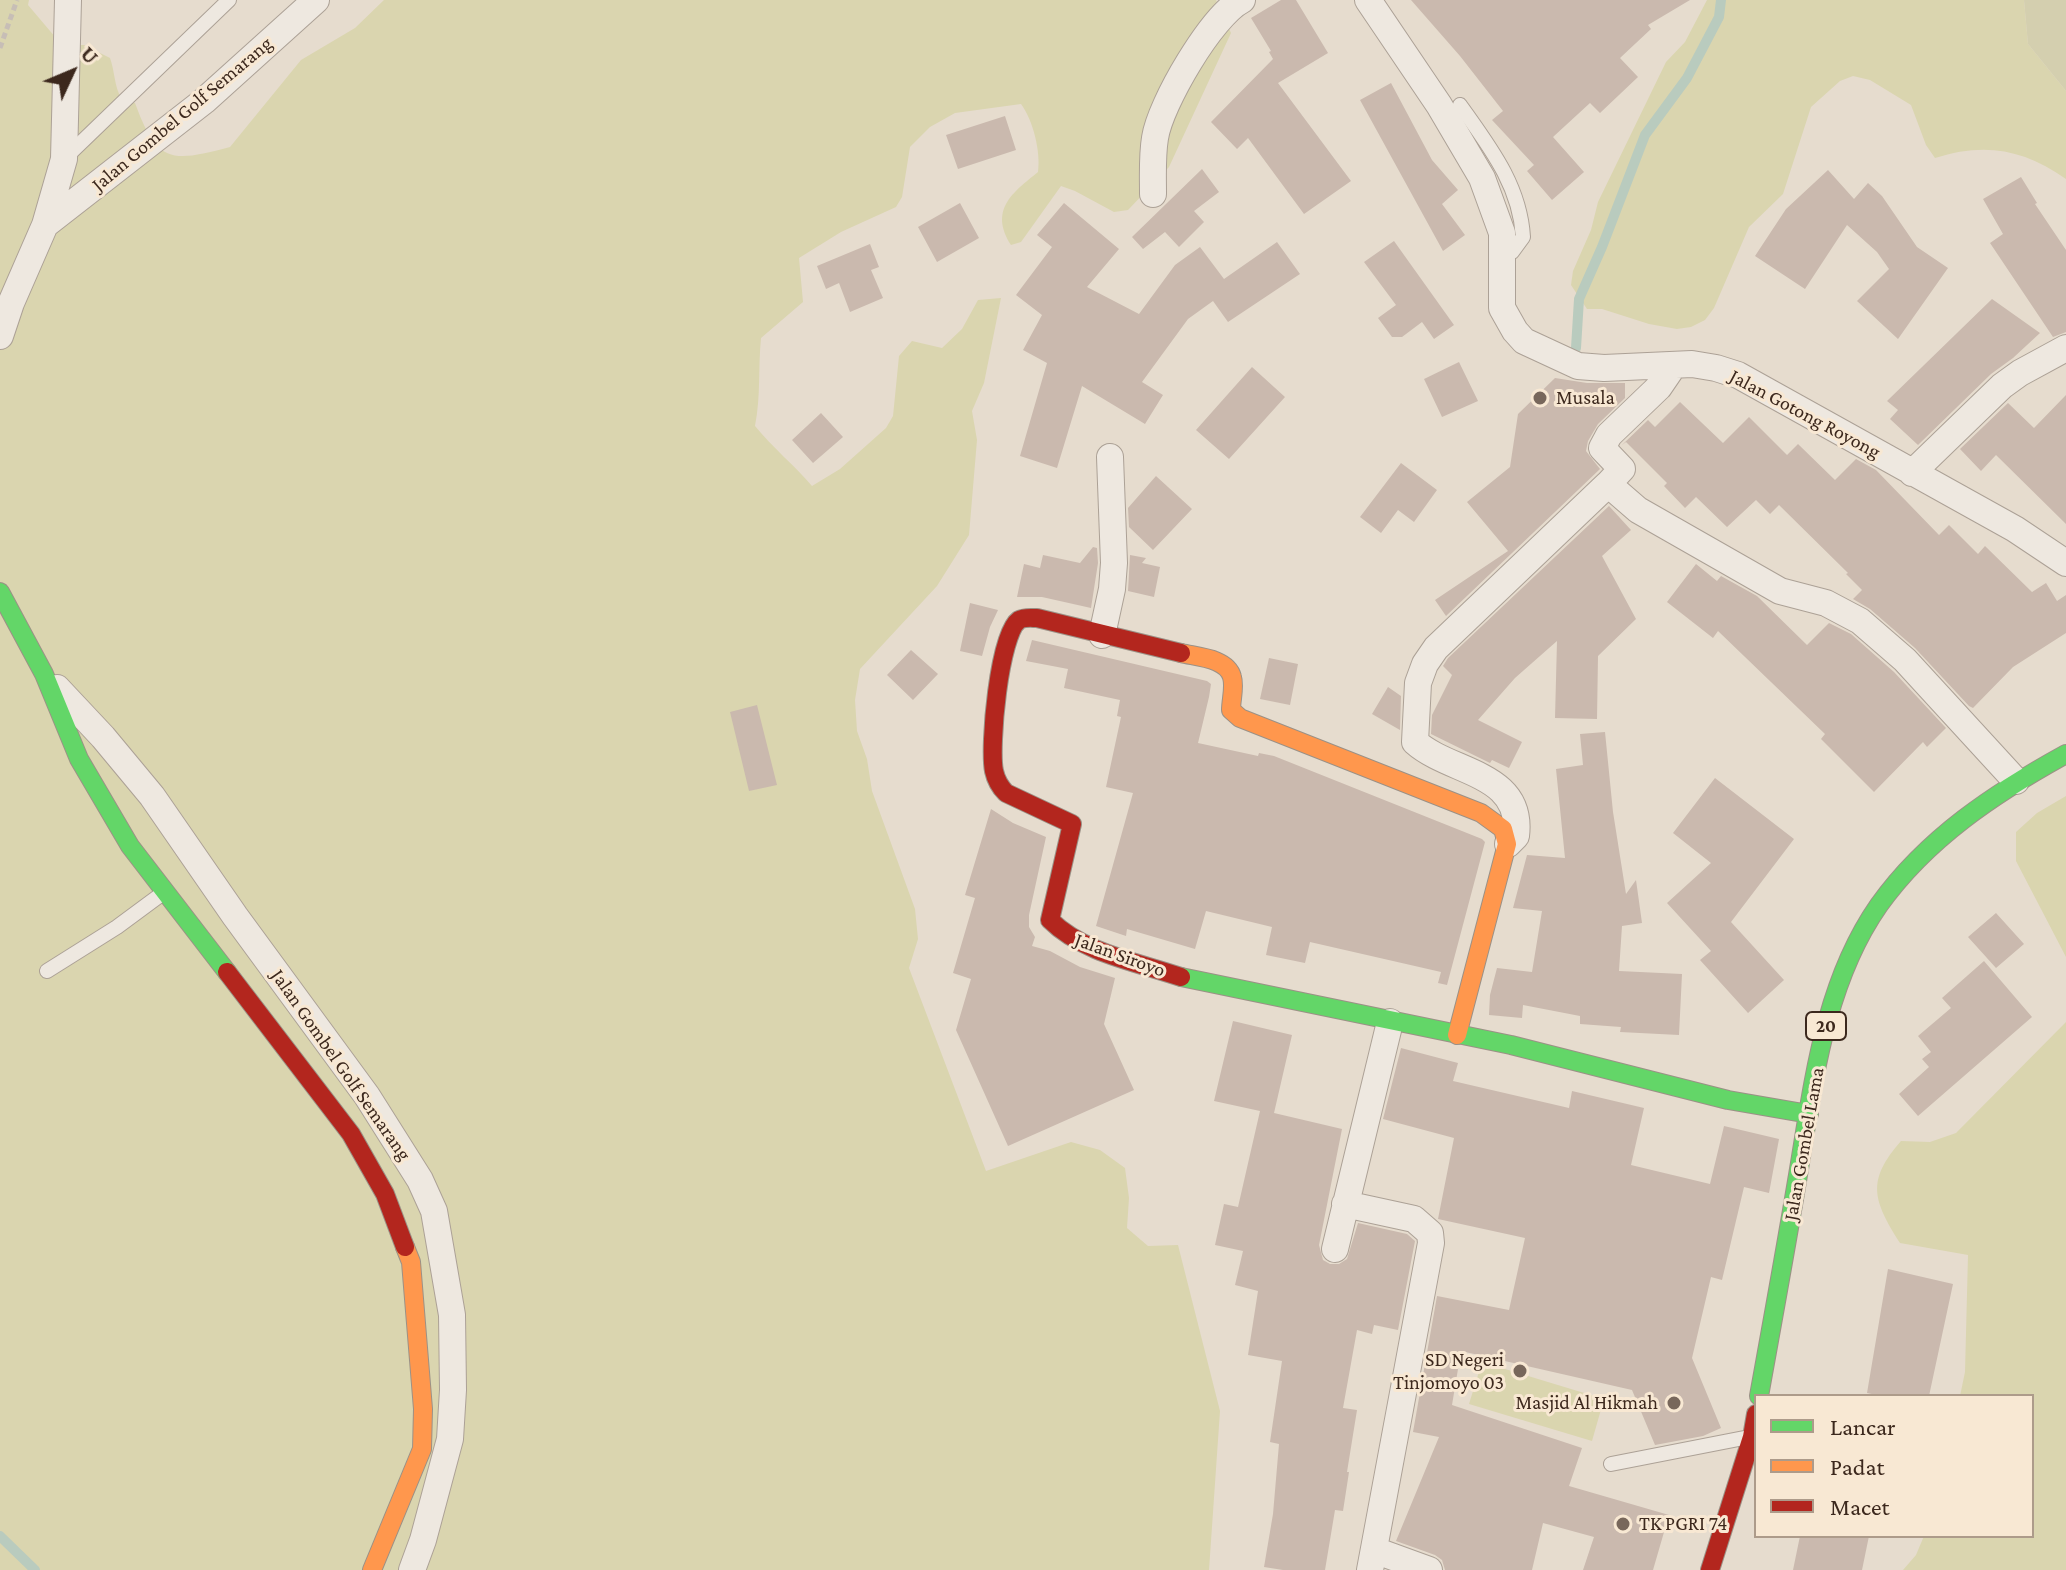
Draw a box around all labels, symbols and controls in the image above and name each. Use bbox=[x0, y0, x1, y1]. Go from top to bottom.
street label: Jalan Gombel Golf Semarang bbox=[87, 31, 277, 197]
north arrow bbox=[32, 32, 112, 112]
text: U bbox=[75, 41, 104, 69]
street label: Jalan Gotong Royong bbox=[1725, 364, 1885, 464]
place label: Musala bbox=[1556, 386, 1615, 410]
marker: Musala bbox=[1531, 389, 1549, 407]
street label: Jalan Siroyo bbox=[1072, 928, 1168, 982]
street label: Jalan Gombel Golf Semarang bbox=[266, 965, 416, 1165]
road number: 20 bbox=[1806, 1012, 1846, 1040]
street label: Jalan Gombel Lama bbox=[1779, 1065, 1829, 1223]
place label: SD Negeri Tinjomoyo 03 bbox=[1393, 1348, 1504, 1395]
marker: SD Negeri Tinjomoyo 03 bbox=[1511, 1362, 1529, 1380]
place label: Masjid Al Hikmah bbox=[1515, 1391, 1658, 1415]
marker: Masjid Al Hikmah bbox=[1665, 1394, 1683, 1412]
legend bbox=[1754, 1394, 2034, 1538]
text: Lancar bbox=[1830, 1413, 1896, 1440]
text: Padat bbox=[1830, 1453, 1885, 1480]
text: Macet bbox=[1830, 1493, 1889, 1520]
place label: TK PGRI 74 bbox=[1639, 1512, 1727, 1536]
marker: TK PGRI 74 bbox=[1614, 1515, 1632, 1533]

